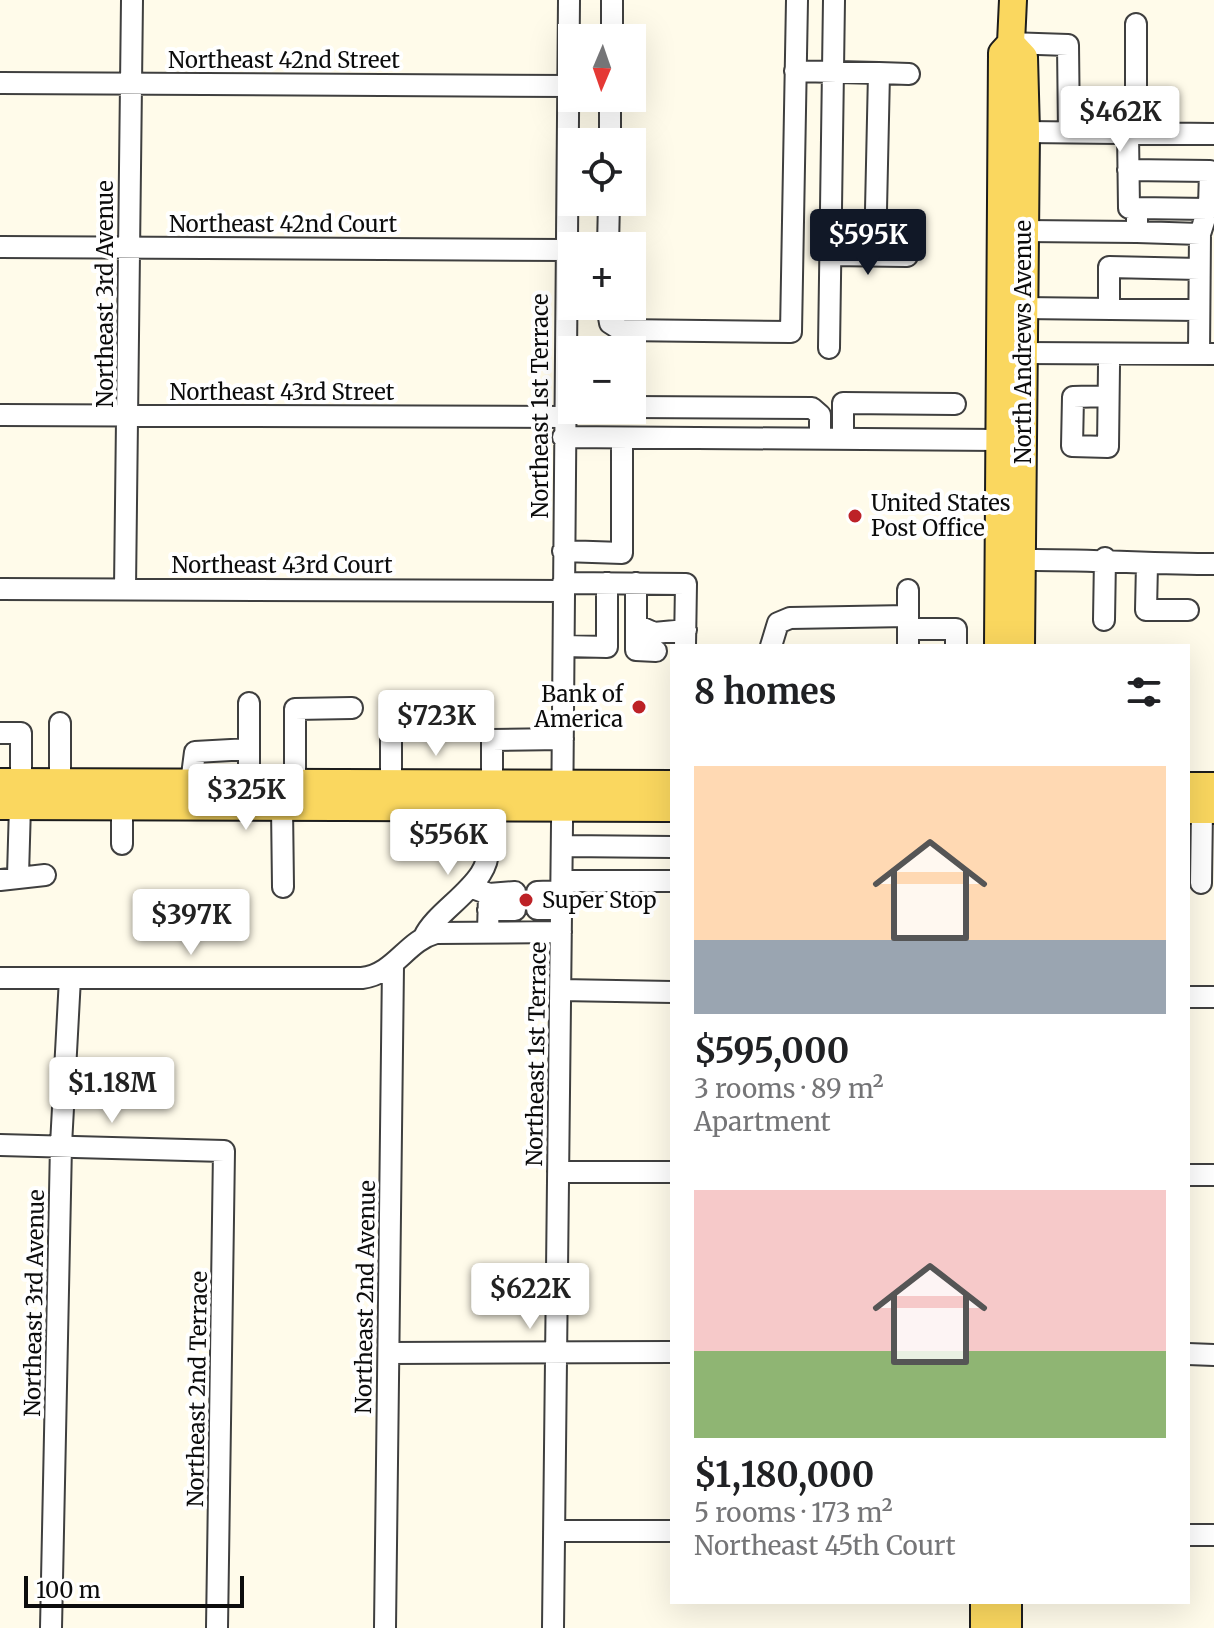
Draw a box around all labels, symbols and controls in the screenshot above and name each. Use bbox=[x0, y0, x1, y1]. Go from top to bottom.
north arrow bbox=[558, 24, 646, 112]
map controls bbox=[558, 24, 646, 424]
street label: Northeast 42nd Street bbox=[168, 46, 400, 74]
pin: $462K bbox=[1064, 86, 1176, 154]
text: $462K bbox=[1078, 95, 1162, 128]
button: locate bbox=[558, 128, 646, 216]
street label: Northeast 3rd Avenue bbox=[91, 180, 119, 408]
pin: $595K bbox=[812, 209, 924, 277]
street label: Northeast 42nd Court bbox=[169, 210, 397, 238]
text: $595K bbox=[828, 218, 908, 251]
street label: North Andrews Avenue bbox=[1009, 220, 1037, 464]
button: + bbox=[558, 232, 646, 320]
street label: Northeast 1st Terrace bbox=[526, 294, 554, 518]
button: − bbox=[558, 336, 646, 424]
street label: Northeast 43rd Street bbox=[170, 378, 395, 406]
place label: United States Post Office bbox=[871, 489, 1011, 542]
marker: United States Post Office bbox=[846, 507, 864, 525]
street label: Northeast 43rd Court bbox=[172, 551, 393, 579]
icon: filters bbox=[1122, 670, 1166, 714]
text: 8 homes bbox=[694, 671, 836, 713]
place label: Bank of America bbox=[533, 680, 625, 733]
pin: $723K bbox=[380, 690, 492, 758]
marker: Bank of America bbox=[630, 698, 648, 716]
text: $723K bbox=[396, 699, 476, 732]
pin: $325K bbox=[190, 764, 302, 832]
text: $325K bbox=[206, 773, 286, 806]
pin: $556K bbox=[392, 809, 504, 877]
text: $556K bbox=[408, 818, 488, 851]
icon: home bbox=[858, 818, 1002, 962]
place label: Super Stop bbox=[542, 886, 656, 914]
pin: $397K bbox=[135, 889, 247, 957]
marker: Super Stop bbox=[517, 891, 535, 909]
text: $397K bbox=[151, 898, 231, 931]
street label: Northeast 1st Terrace bbox=[520, 941, 552, 1167]
text: $595,000 bbox=[694, 1030, 849, 1072]
pin: $1.18M bbox=[47, 1057, 177, 1125]
text: $1.18M bbox=[67, 1066, 157, 1099]
text: 3 rooms · 89 m² bbox=[694, 1072, 884, 1105]
text: Apartment bbox=[694, 1105, 831, 1138]
street label: Northeast 2nd Avenue bbox=[349, 1180, 381, 1414]
street label: Northeast 3rd Avenue bbox=[18, 1189, 50, 1417]
icon: home bbox=[858, 1242, 1002, 1386]
pin: $622K bbox=[474, 1263, 586, 1331]
street label: Northeast 2nd Terrace bbox=[181, 1271, 213, 1507]
text: $622K bbox=[489, 1272, 571, 1305]
text: $1,180,000 bbox=[694, 1454, 874, 1496]
text: 5 rooms · 173 m² bbox=[694, 1496, 893, 1529]
text: Northeast 45th Court bbox=[694, 1529, 956, 1562]
scale bar bbox=[24, 1572, 244, 1608]
text: 100 m bbox=[36, 1576, 101, 1604]

